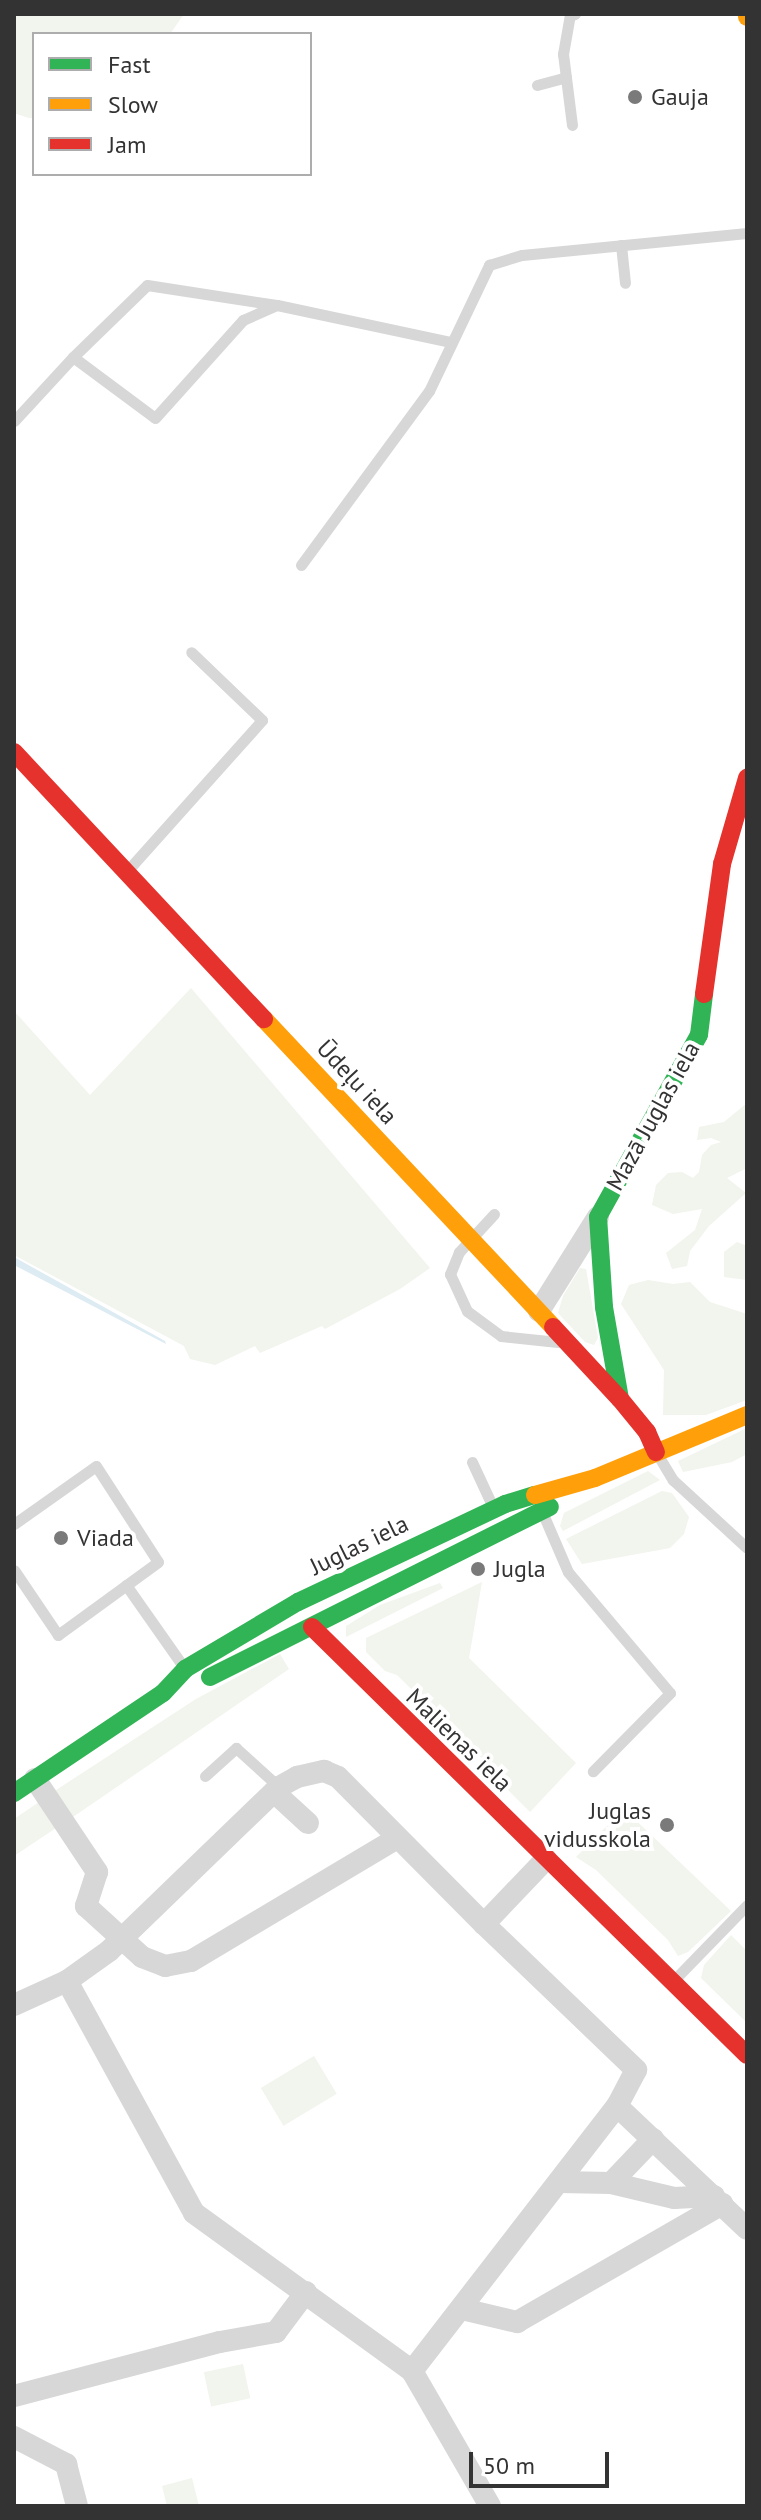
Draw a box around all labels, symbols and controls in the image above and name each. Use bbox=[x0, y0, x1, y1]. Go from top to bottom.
legend bbox=[32, 32, 312, 176]
text: Fast bbox=[108, 49, 151, 80]
place label: Gauja bbox=[651, 83, 709, 111]
marker: Gauja bbox=[626, 88, 644, 106]
text: Slow bbox=[108, 89, 158, 120]
text: Jam bbox=[108, 129, 146, 160]
street label: Ūdeļu iela bbox=[311, 1034, 403, 1130]
street label: Mazā Juglas iela bbox=[600, 1037, 706, 1195]
street label: Juglas iela bbox=[305, 1509, 413, 1581]
place label: Viada bbox=[77, 1524, 134, 1552]
marker: Viada bbox=[52, 1529, 70, 1547]
place label: Jugla bbox=[494, 1555, 546, 1583]
marker: Jugla bbox=[469, 1560, 487, 1578]
street label: Malienas iela bbox=[400, 1683, 518, 1797]
place label: Juglas vidusskola bbox=[544, 1797, 651, 1853]
marker: Juglas vidusskola bbox=[658, 1816, 676, 1834]
scale bar bbox=[473, 2436, 613, 2486]
text: 50 m bbox=[483, 2450, 535, 2481]

